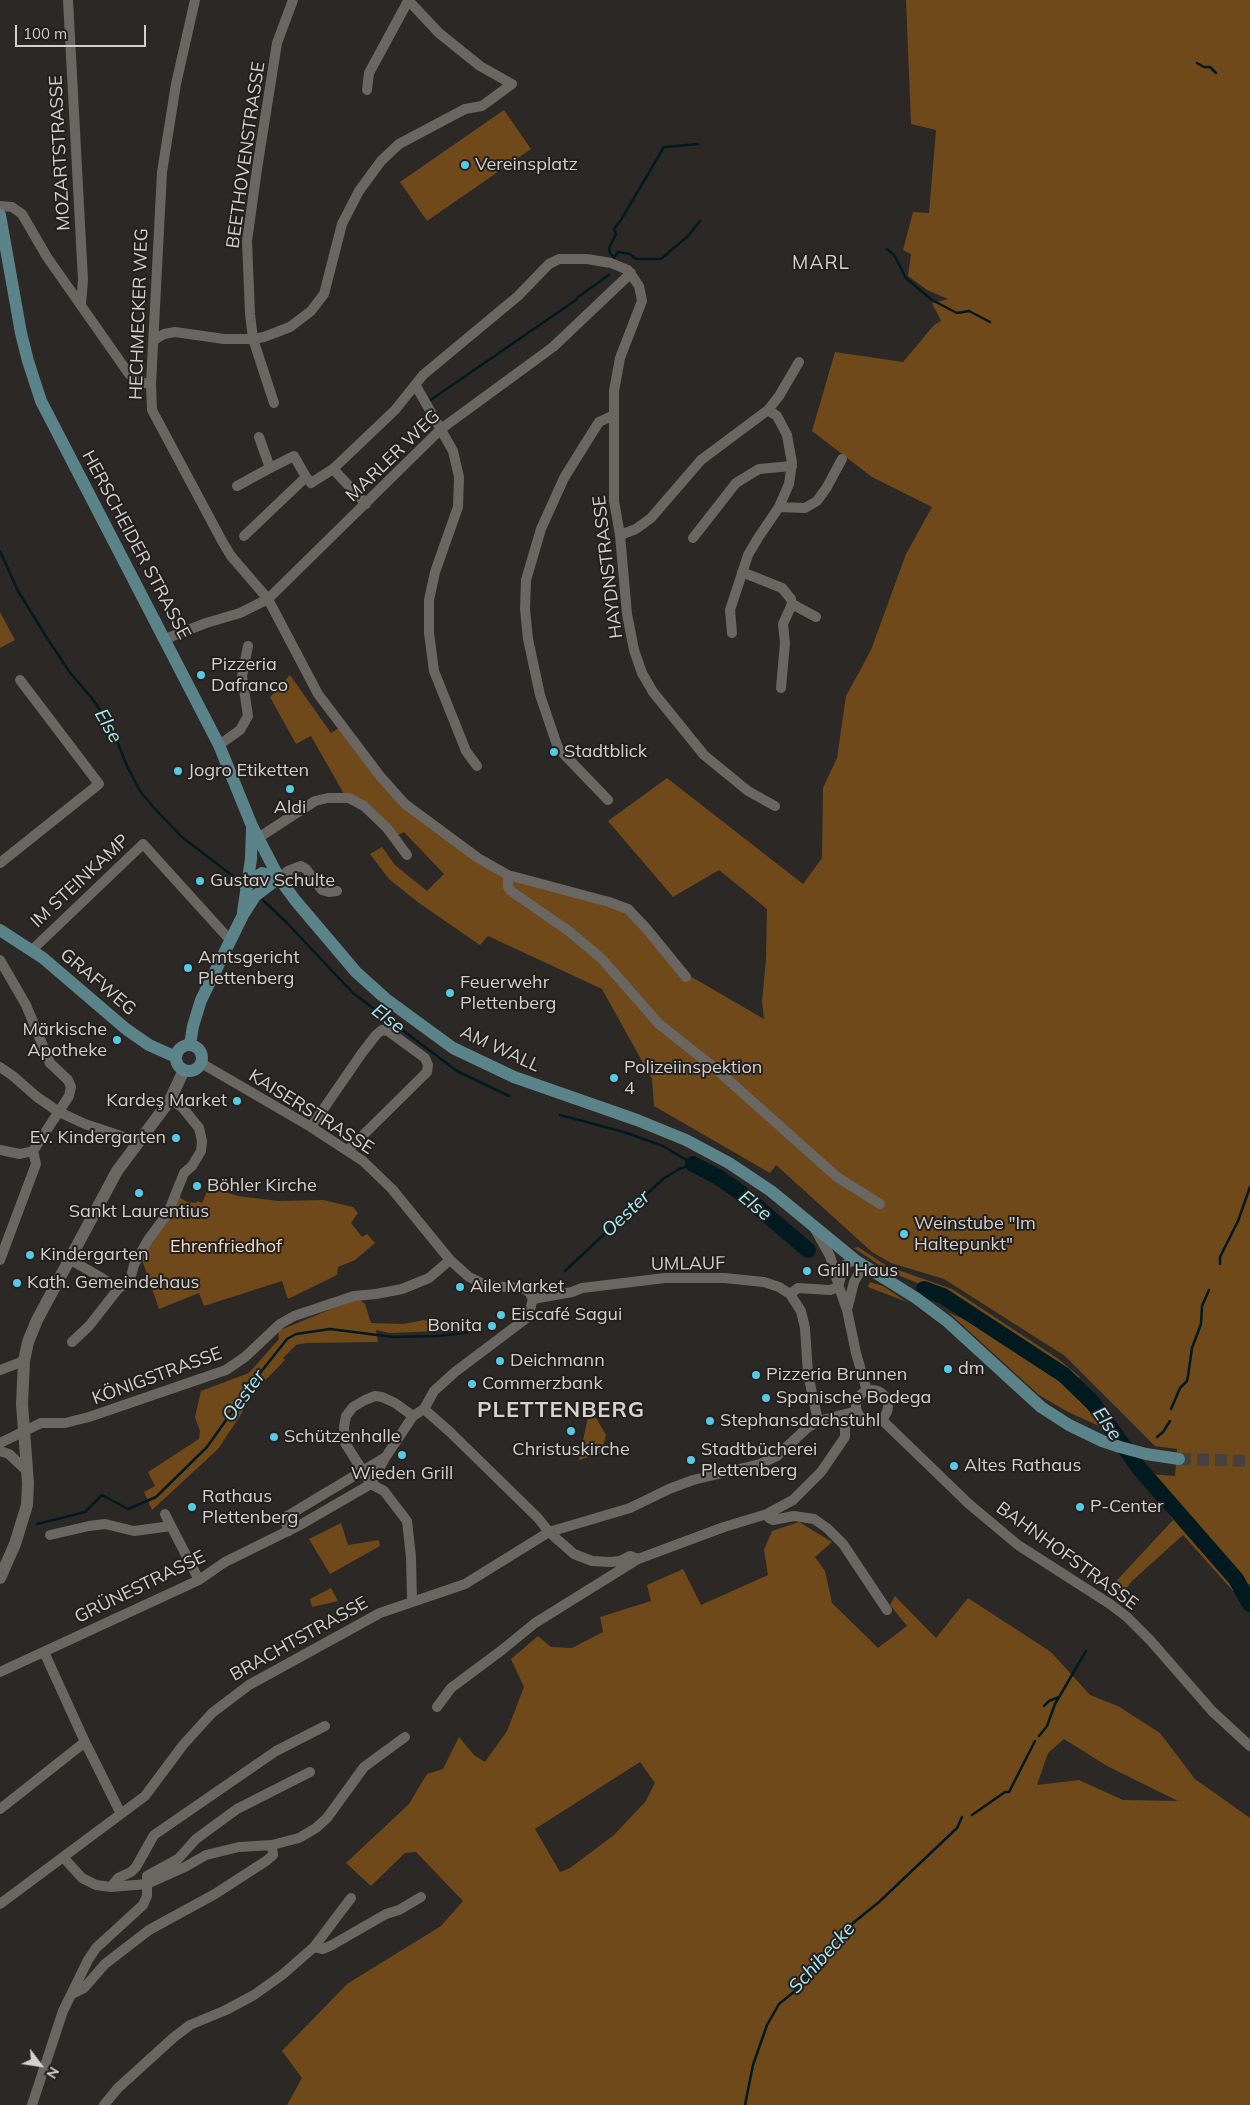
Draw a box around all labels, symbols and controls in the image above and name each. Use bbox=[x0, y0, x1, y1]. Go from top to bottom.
scale bar bbox=[18, 15, 149, 47]
text: 100 m bbox=[23, 24, 67, 43]
street label: BEETHOVENSTRASSE bbox=[222, 60, 270, 250]
street label: MOZARTSTRASSE bbox=[45, 75, 75, 231]
place label: Vereinsplatz bbox=[475, 154, 578, 176]
marker: Vereinsplatz bbox=[459, 159, 471, 171]
street label: HECHMECKER WEG bbox=[125, 228, 153, 400]
district label: MARL bbox=[792, 252, 850, 274]
street label: MARLER WEG bbox=[341, 406, 445, 506]
street label: HERSCHEIDER STRASSE bbox=[77, 447, 195, 643]
street label: HAYDNSTRASSE bbox=[588, 494, 628, 640]
place label: Pizzeria Dafranco bbox=[211, 654, 288, 696]
marker: Pizzeria Dafranco bbox=[195, 669, 207, 681]
water label: Else bbox=[89, 705, 127, 747]
place label: Stadtblick bbox=[564, 741, 647, 763]
marker: Stadtblick bbox=[548, 746, 560, 758]
place label: Jogro Etiketten bbox=[188, 760, 309, 782]
marker: Jogro Etiketten bbox=[172, 765, 184, 777]
marker: Aldi bbox=[284, 783, 296, 795]
place label: Aldi bbox=[274, 797, 306, 819]
street label: IM STEINKAMP bbox=[26, 830, 134, 932]
place label: Gustav Schulte bbox=[210, 870, 335, 892]
marker: Gustav Schulte bbox=[194, 875, 206, 887]
street label: GRAFWEG bbox=[56, 944, 140, 1020]
place label: Amtsgericht Plettenberg bbox=[198, 947, 299, 990]
marker: Amtsgericht Plettenberg bbox=[182, 962, 194, 974]
place label: Feuerwehr Plettenberg bbox=[460, 972, 556, 1014]
marker: Feuerwehr Plettenberg bbox=[444, 987, 456, 999]
water label: Else bbox=[367, 999, 409, 1039]
place label: Märkische Apotheke bbox=[22, 1019, 107, 1062]
street label: AM WALL bbox=[457, 1021, 543, 1077]
marker: Märkische Apotheke bbox=[111, 1034, 123, 1046]
place label: Polizeiinspektion 4 bbox=[624, 1057, 762, 1100]
street label: KAISERSTRASSE bbox=[245, 1065, 377, 1159]
marker: Polizeiinspektion 4 bbox=[608, 1072, 620, 1084]
place label: Kardeş Market bbox=[106, 1090, 227, 1112]
marker: Kardeş Market bbox=[231, 1095, 243, 1107]
place label: Ev. Kindergarten bbox=[30, 1127, 166, 1149]
marker: Ev. Kindergarten bbox=[170, 1132, 182, 1144]
place label: Böhler Kirche bbox=[207, 1175, 317, 1197]
marker: Böhler Kirche bbox=[191, 1180, 203, 1192]
water label: Oester bbox=[597, 1186, 655, 1242]
water label: Else bbox=[734, 1186, 776, 1226]
marker: Sankt Laurentius bbox=[133, 1187, 145, 1199]
place label: Sankt Laurentius bbox=[69, 1201, 209, 1223]
place label: Weinstube "Im Haltepunkt" bbox=[914, 1213, 1036, 1256]
marker: Weinstube "Im Haltepunkt" bbox=[898, 1228, 910, 1240]
park label: Ehrenfriedhof bbox=[170, 1236, 282, 1258]
place label: Kindergarten bbox=[40, 1244, 148, 1266]
marker: Kindergarten bbox=[24, 1249, 36, 1261]
street label: UMLAUF bbox=[651, 1253, 725, 1275]
place label: Grill Haus bbox=[817, 1260, 898, 1282]
marker: Grill Haus bbox=[801, 1265, 813, 1277]
place label: Kath. Gemeindehaus bbox=[27, 1272, 199, 1294]
place label: Aile Market bbox=[470, 1276, 564, 1298]
marker: Kath. Gemeindehaus bbox=[11, 1277, 23, 1289]
marker: Aile Market bbox=[454, 1281, 466, 1293]
place label: Eiscafé Sagui bbox=[511, 1304, 622, 1326]
marker: Eiscafé Sagui bbox=[495, 1309, 507, 1321]
place label: Bonita bbox=[428, 1315, 482, 1337]
marker: Bonita bbox=[486, 1320, 498, 1332]
street label: KÖNIGSTRASSE bbox=[89, 1343, 225, 1409]
place label: Deichmann bbox=[510, 1350, 605, 1372]
marker: Deichmann bbox=[494, 1355, 506, 1367]
place label: dm bbox=[958, 1358, 985, 1380]
marker: dm bbox=[942, 1363, 954, 1375]
place label: Pizzeria Brunnen bbox=[766, 1364, 907, 1386]
water label: Oester bbox=[218, 1366, 270, 1426]
marker: Pizzeria Brunnen bbox=[750, 1369, 762, 1381]
place label: Commerzbank bbox=[482, 1373, 603, 1395]
marker: Commerzbank bbox=[466, 1378, 478, 1390]
place label: Spanische Bodega bbox=[776, 1387, 931, 1409]
marker: Spanische Bodega bbox=[760, 1392, 772, 1404]
district label: PLETTENBERG bbox=[476, 1397, 646, 1423]
water label: Else bbox=[1087, 1403, 1127, 1445]
place label: Stephansdachstuhl bbox=[720, 1410, 880, 1432]
marker: Stephansdachstuhl bbox=[704, 1415, 716, 1427]
marker: Christuskirche bbox=[565, 1425, 577, 1437]
place label: Schützenhalle bbox=[284, 1426, 401, 1448]
marker: Schützenhalle bbox=[268, 1431, 280, 1443]
place label: Christuskirche bbox=[512, 1439, 630, 1461]
place label: Stadtbücherei Plettenberg bbox=[701, 1439, 817, 1482]
marker: Wieden Grill bbox=[396, 1449, 408, 1461]
marker: Stadtbücherei Plettenberg bbox=[685, 1454, 697, 1466]
place label: Altes Rathaus bbox=[964, 1455, 1081, 1477]
marker: Altes Rathaus bbox=[948, 1460, 960, 1472]
place label: Wieden Grill bbox=[351, 1463, 453, 1485]
place label: Rathaus Plettenberg bbox=[202, 1486, 298, 1528]
place label: P-Center bbox=[1090, 1496, 1163, 1518]
street label: BAHNHOFSTRASSE bbox=[992, 1497, 1142, 1615]
marker: Rathaus Plettenberg bbox=[186, 1501, 198, 1513]
marker: P-Center bbox=[1074, 1501, 1086, 1513]
street label: GRÜNESTRASSE bbox=[71, 1546, 209, 1628]
street label: BRACHTSTRASSE bbox=[226, 1592, 372, 1686]
water label: Schibecke bbox=[784, 1918, 860, 1998]
north arrow bbox=[15, 2040, 65, 2090]
text: N bbox=[42, 2064, 63, 2082]

